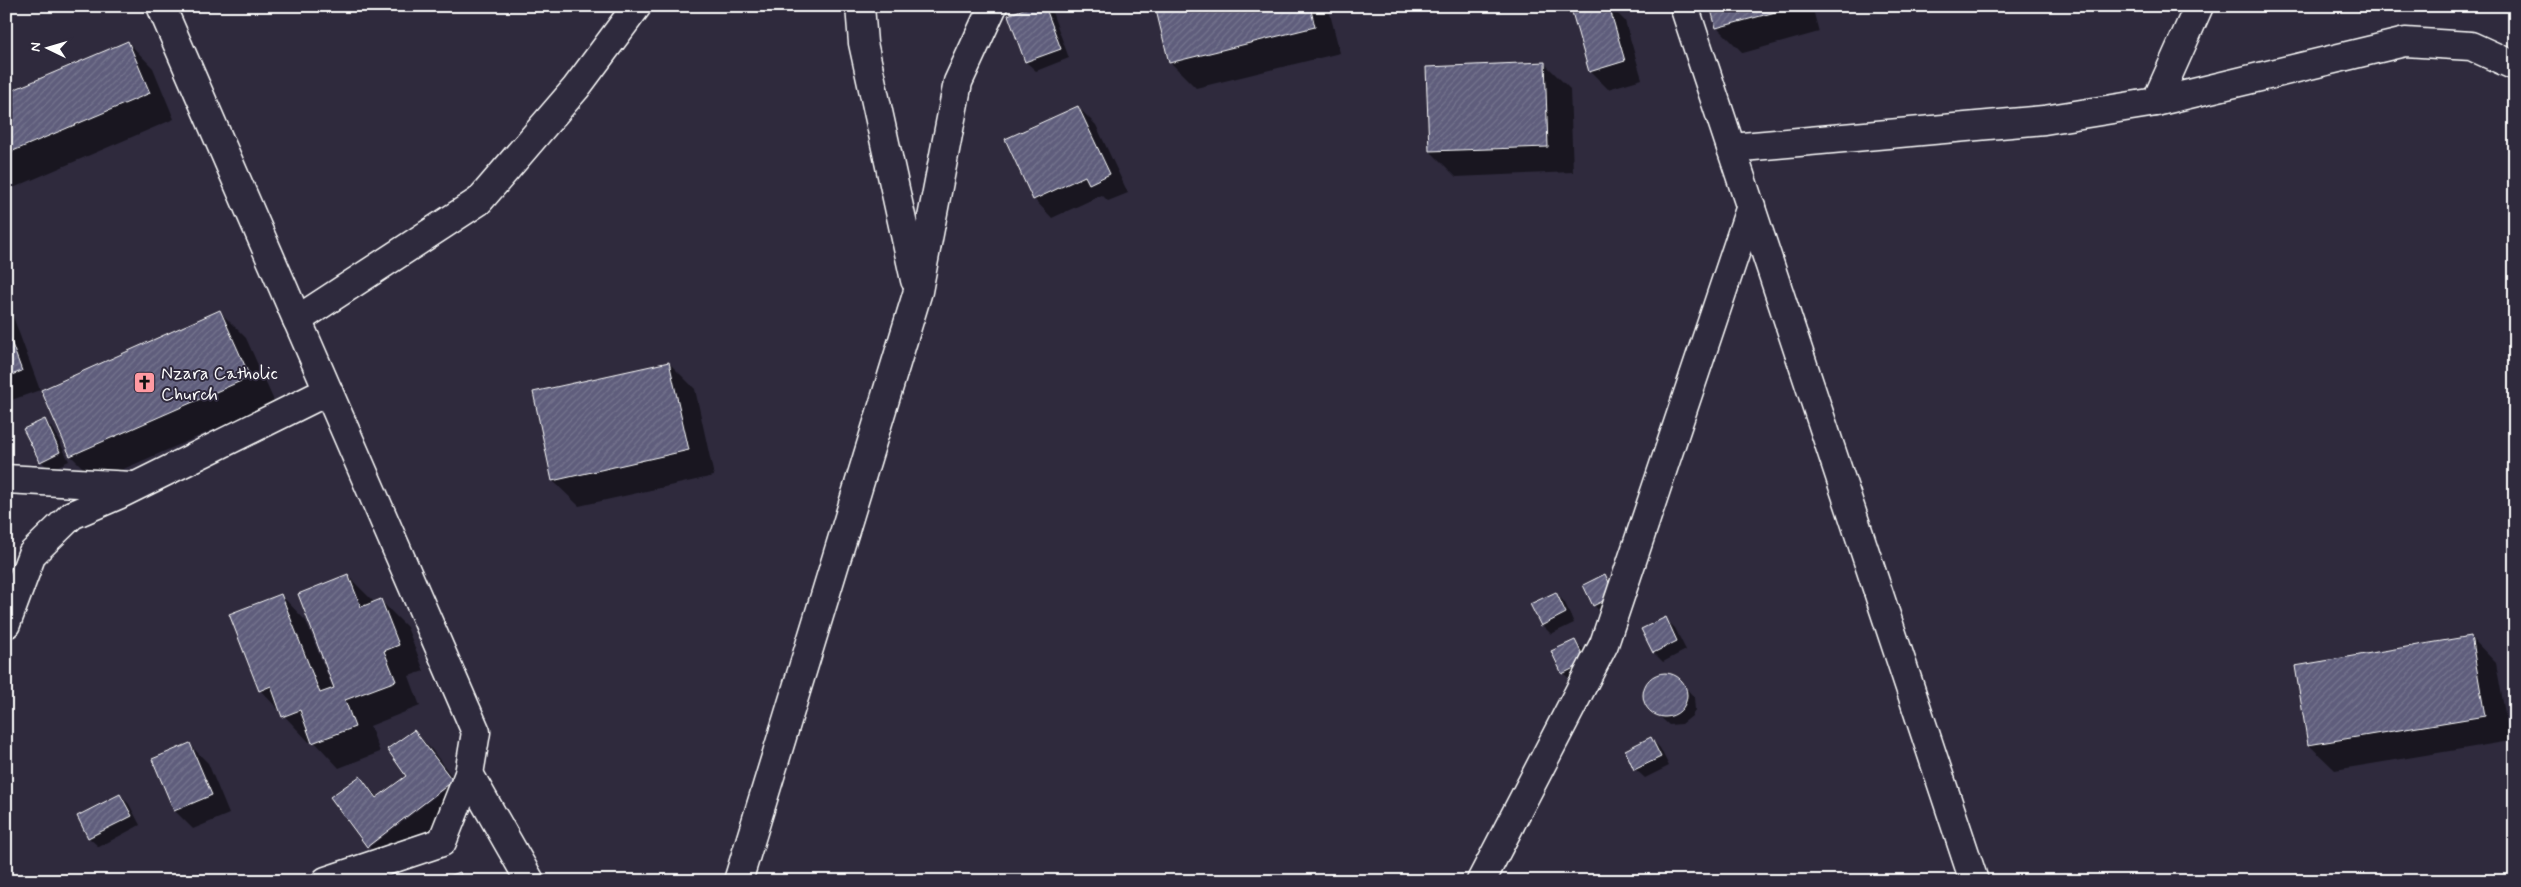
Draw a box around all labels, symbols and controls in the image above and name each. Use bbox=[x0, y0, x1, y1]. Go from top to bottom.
north arrow bbox=[22, 22, 72, 72]
text: N bbox=[27, 42, 45, 52]
place label: Nzara Catholic Church bbox=[161, 362, 278, 407]
church icon: Nzara Catholic Church bbox=[133, 371, 157, 395]

